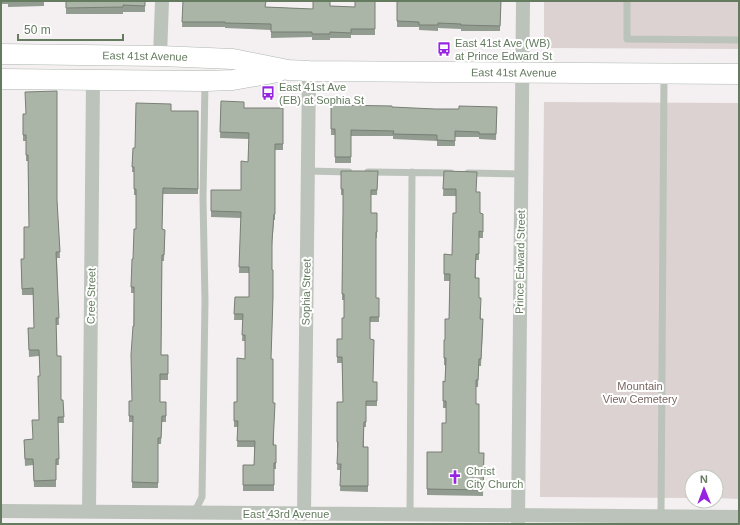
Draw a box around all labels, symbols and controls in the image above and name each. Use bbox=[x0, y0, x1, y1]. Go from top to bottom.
scale bar bbox=[18, 16, 123, 42]
text: 50 m bbox=[24, 23, 51, 37]
place label: East 41st Ave (WB) at Prince Edward St bbox=[455, 37, 552, 62]
bus stop icon: East 41st Ave (WB) at Prince Edward St bbox=[436, 41, 452, 57]
street label: East 41st Avenue bbox=[102, 49, 188, 63]
street label: East 41st Avenue bbox=[471, 66, 557, 79]
place label: East 41st Ave (EB) at Sophia St bbox=[279, 81, 364, 106]
bus stop icon: East 41st Ave (EB) at Sophia St bbox=[260, 85, 276, 101]
street label: Prince Edward Street bbox=[513, 210, 527, 314]
street label: Sophia Street bbox=[299, 259, 313, 325]
street label: Cree Street bbox=[85, 268, 97, 324]
park label: Mountain View Cemetery bbox=[603, 380, 678, 405]
place label: Christ City Church bbox=[466, 465, 523, 490]
church icon: Christ City Church bbox=[447, 469, 463, 485]
north arrow bbox=[684, 469, 724, 509]
text: N bbox=[700, 473, 708, 485]
street label: East 43rd Avenue bbox=[243, 508, 329, 520]

